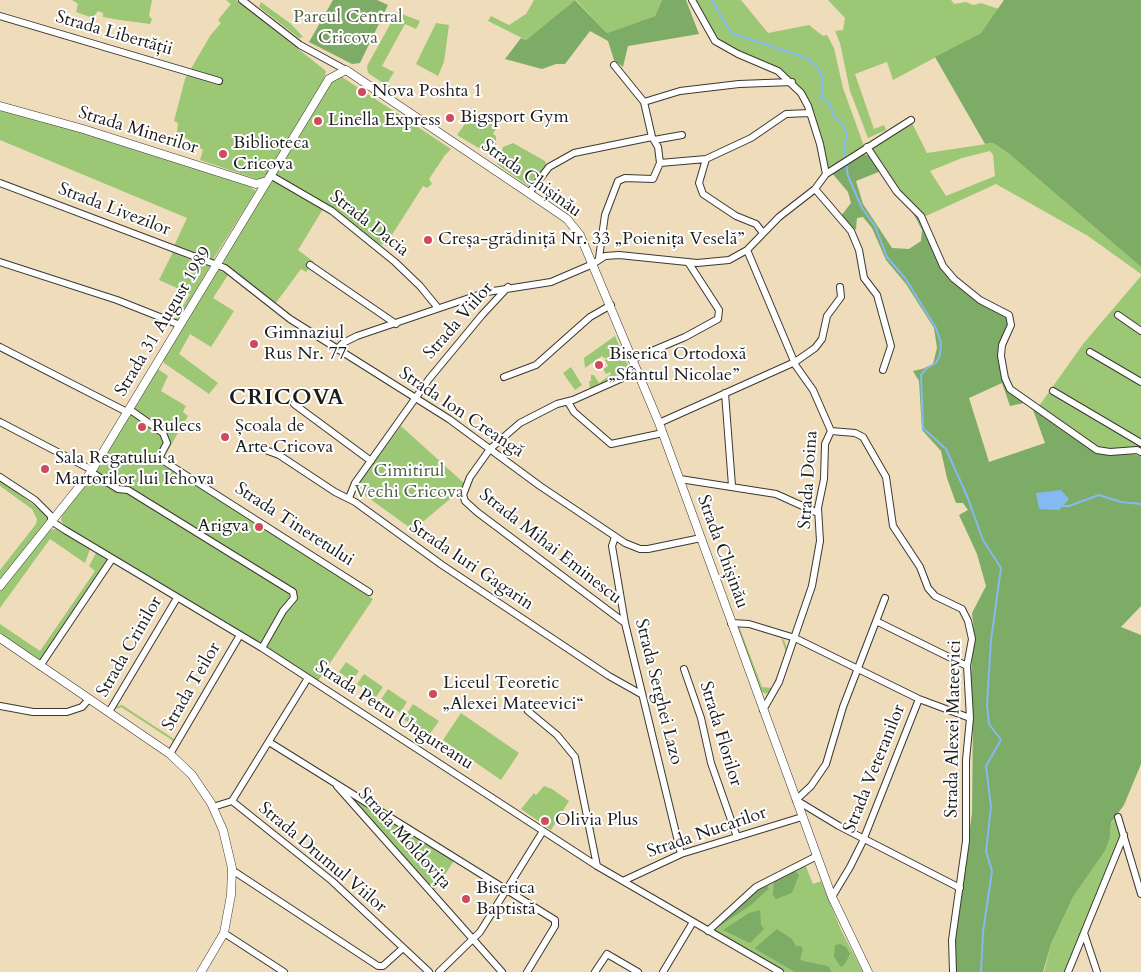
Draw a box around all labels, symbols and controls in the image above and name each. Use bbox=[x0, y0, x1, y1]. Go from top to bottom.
street label: Strada Libertății bbox=[53, 7, 175, 61]
park label: Parcul Central Cricova bbox=[293, 7, 403, 50]
place label: Nova Poshta 1 bbox=[372, 81, 483, 103]
marker: Nova Poshta 1 bbox=[356, 86, 368, 98]
street label: Strada Minerilor bbox=[75, 103, 201, 159]
place label: Bigsport Gym bbox=[460, 107, 569, 129]
place label: Linella Express bbox=[328, 110, 441, 132]
marker: Bigsport Gym bbox=[444, 112, 456, 124]
marker: Linella Express bbox=[312, 115, 324, 127]
place label: Biblioteca Cricova bbox=[233, 133, 309, 176]
street label: Strada Chișinău bbox=[477, 135, 585, 223]
marker: Biblioteca Cricova bbox=[217, 148, 229, 160]
street label: Strada Livezilor bbox=[55, 179, 173, 241]
street label: Strada Dacia bbox=[325, 186, 413, 262]
place label: Creșa-grădiniță Nr. 33 „Poienița Veselă” bbox=[438, 229, 744, 251]
marker: Creșa-grădiniță Nr. 33 „Poienița Veselă” bbox=[422, 234, 434, 246]
street label: Strada 31 August 1989 bbox=[111, 243, 217, 401]
street label: Strada Viilor bbox=[420, 278, 498, 364]
place label: Gimnaziul Rus Nr. 77 bbox=[264, 323, 347, 366]
marker: Gimnaziul Rus Nr. 77 bbox=[248, 338, 260, 350]
place label: Biserica Ortodoxă „Sfântul Nicolae” bbox=[609, 344, 746, 386]
marker: Biserica Ortodoxă „Sfântul Nicolae” bbox=[593, 359, 605, 371]
street label: Strada Ion Creangă bbox=[394, 363, 528, 463]
district label: CRICOVA bbox=[228, 386, 346, 412]
place label: Rulecs bbox=[152, 416, 201, 438]
place label: Școala de Arte Cricova bbox=[235, 416, 333, 458]
marker: Rulecs bbox=[136, 421, 148, 433]
street label: Strada Doina bbox=[795, 430, 823, 530]
marker: Școala de Arte Cricova bbox=[219, 431, 231, 443]
place label: Sala Regatului a Martorilor lui Iehova bbox=[55, 448, 214, 490]
park label: Cimitirul Vechi Cricova bbox=[354, 461, 464, 504]
marker: Sala Regatului a Martorilor lui Iehova bbox=[39, 463, 51, 475]
street label: Strada Tineretului bbox=[230, 478, 358, 572]
street label: Strada Mihai Eminescu bbox=[475, 485, 625, 609]
street label: Strada Chișinău bbox=[692, 492, 752, 612]
place label: Arigva bbox=[198, 516, 249, 538]
street label: Strada Iuri Gagarin bbox=[405, 516, 537, 616]
marker: Arigva bbox=[253, 521, 265, 533]
street label: Strada Crinilor bbox=[92, 593, 168, 701]
street label: Strada Serghei Lazo bbox=[629, 617, 687, 767]
street label: Strada Teilor bbox=[158, 639, 226, 735]
street label: Strada Alexei Mateevici bbox=[942, 640, 966, 818]
street label: Strada Petru Ungureanu bbox=[311, 657, 477, 775]
place label: Liceul Teoretic „Alexei Mateevici“ bbox=[443, 673, 584, 716]
street label: Strada Florilor bbox=[694, 679, 746, 789]
marker: Liceul Teoretic „Alexei Mateevici“ bbox=[427, 688, 439, 700]
street label: Strada Veteranilor bbox=[839, 701, 911, 837]
street label: Strada Moldovița bbox=[353, 784, 455, 894]
street label: Strada Drumul Viilor bbox=[253, 798, 391, 918]
street label: Strada Nucarilor bbox=[644, 802, 770, 864]
place label: Olivia Plus bbox=[555, 810, 638, 832]
marker: Olivia Plus bbox=[539, 815, 551, 827]
place label: Biserica Baptistă bbox=[476, 878, 536, 921]
marker: Biserica Baptistă bbox=[460, 893, 472, 905]

